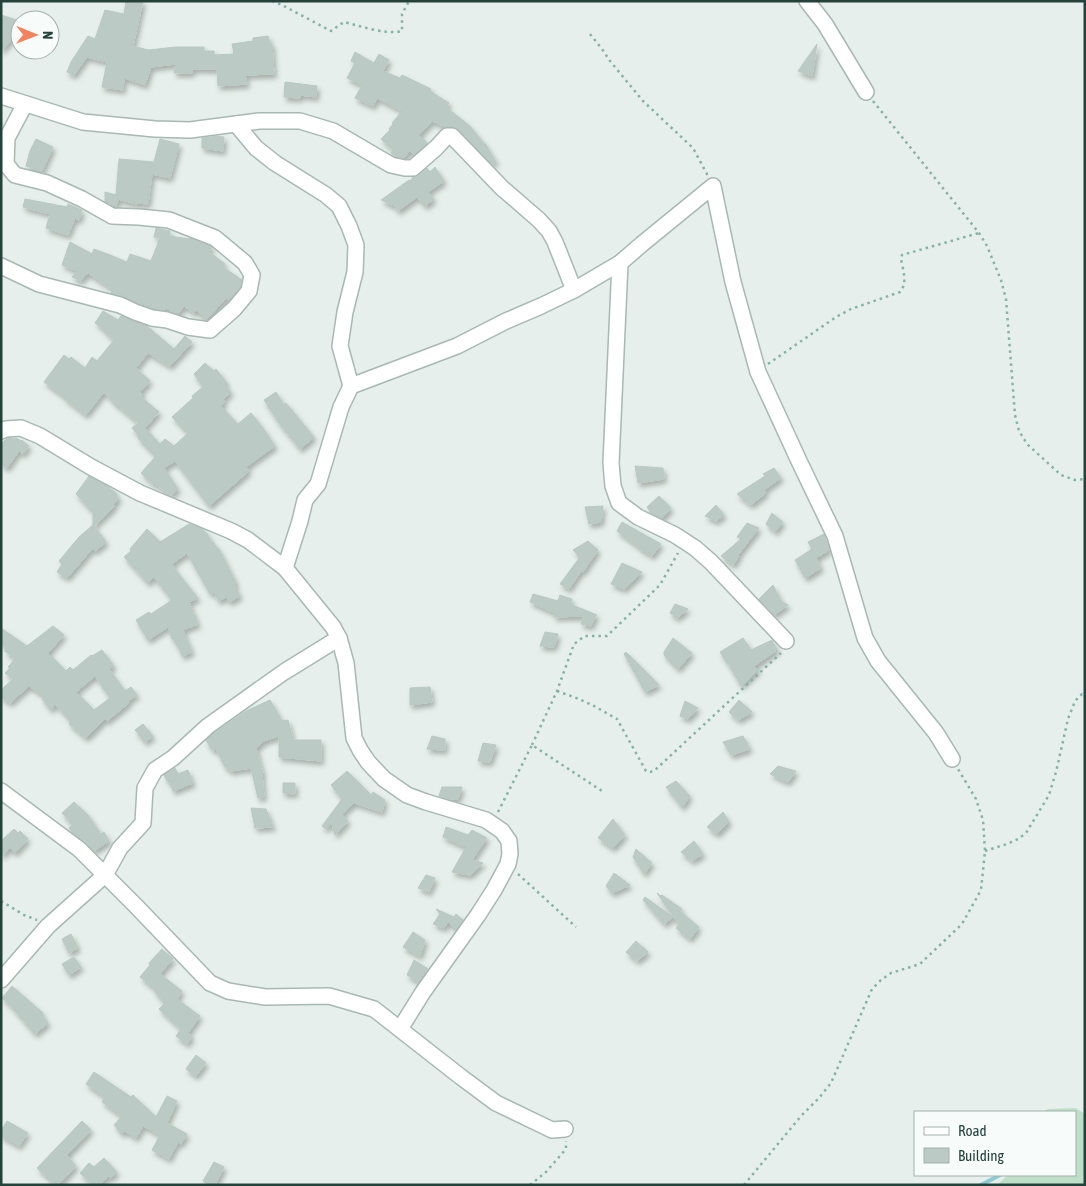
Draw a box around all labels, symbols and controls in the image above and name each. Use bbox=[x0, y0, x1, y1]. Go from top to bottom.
north arrow bbox=[10, 10, 60, 60]
text: N bbox=[40, 31, 56, 39]
legend bbox=[914, 1111, 1076, 1176]
text: Road bbox=[958, 1122, 987, 1139]
text: Building bbox=[958, 1147, 1004, 1164]

